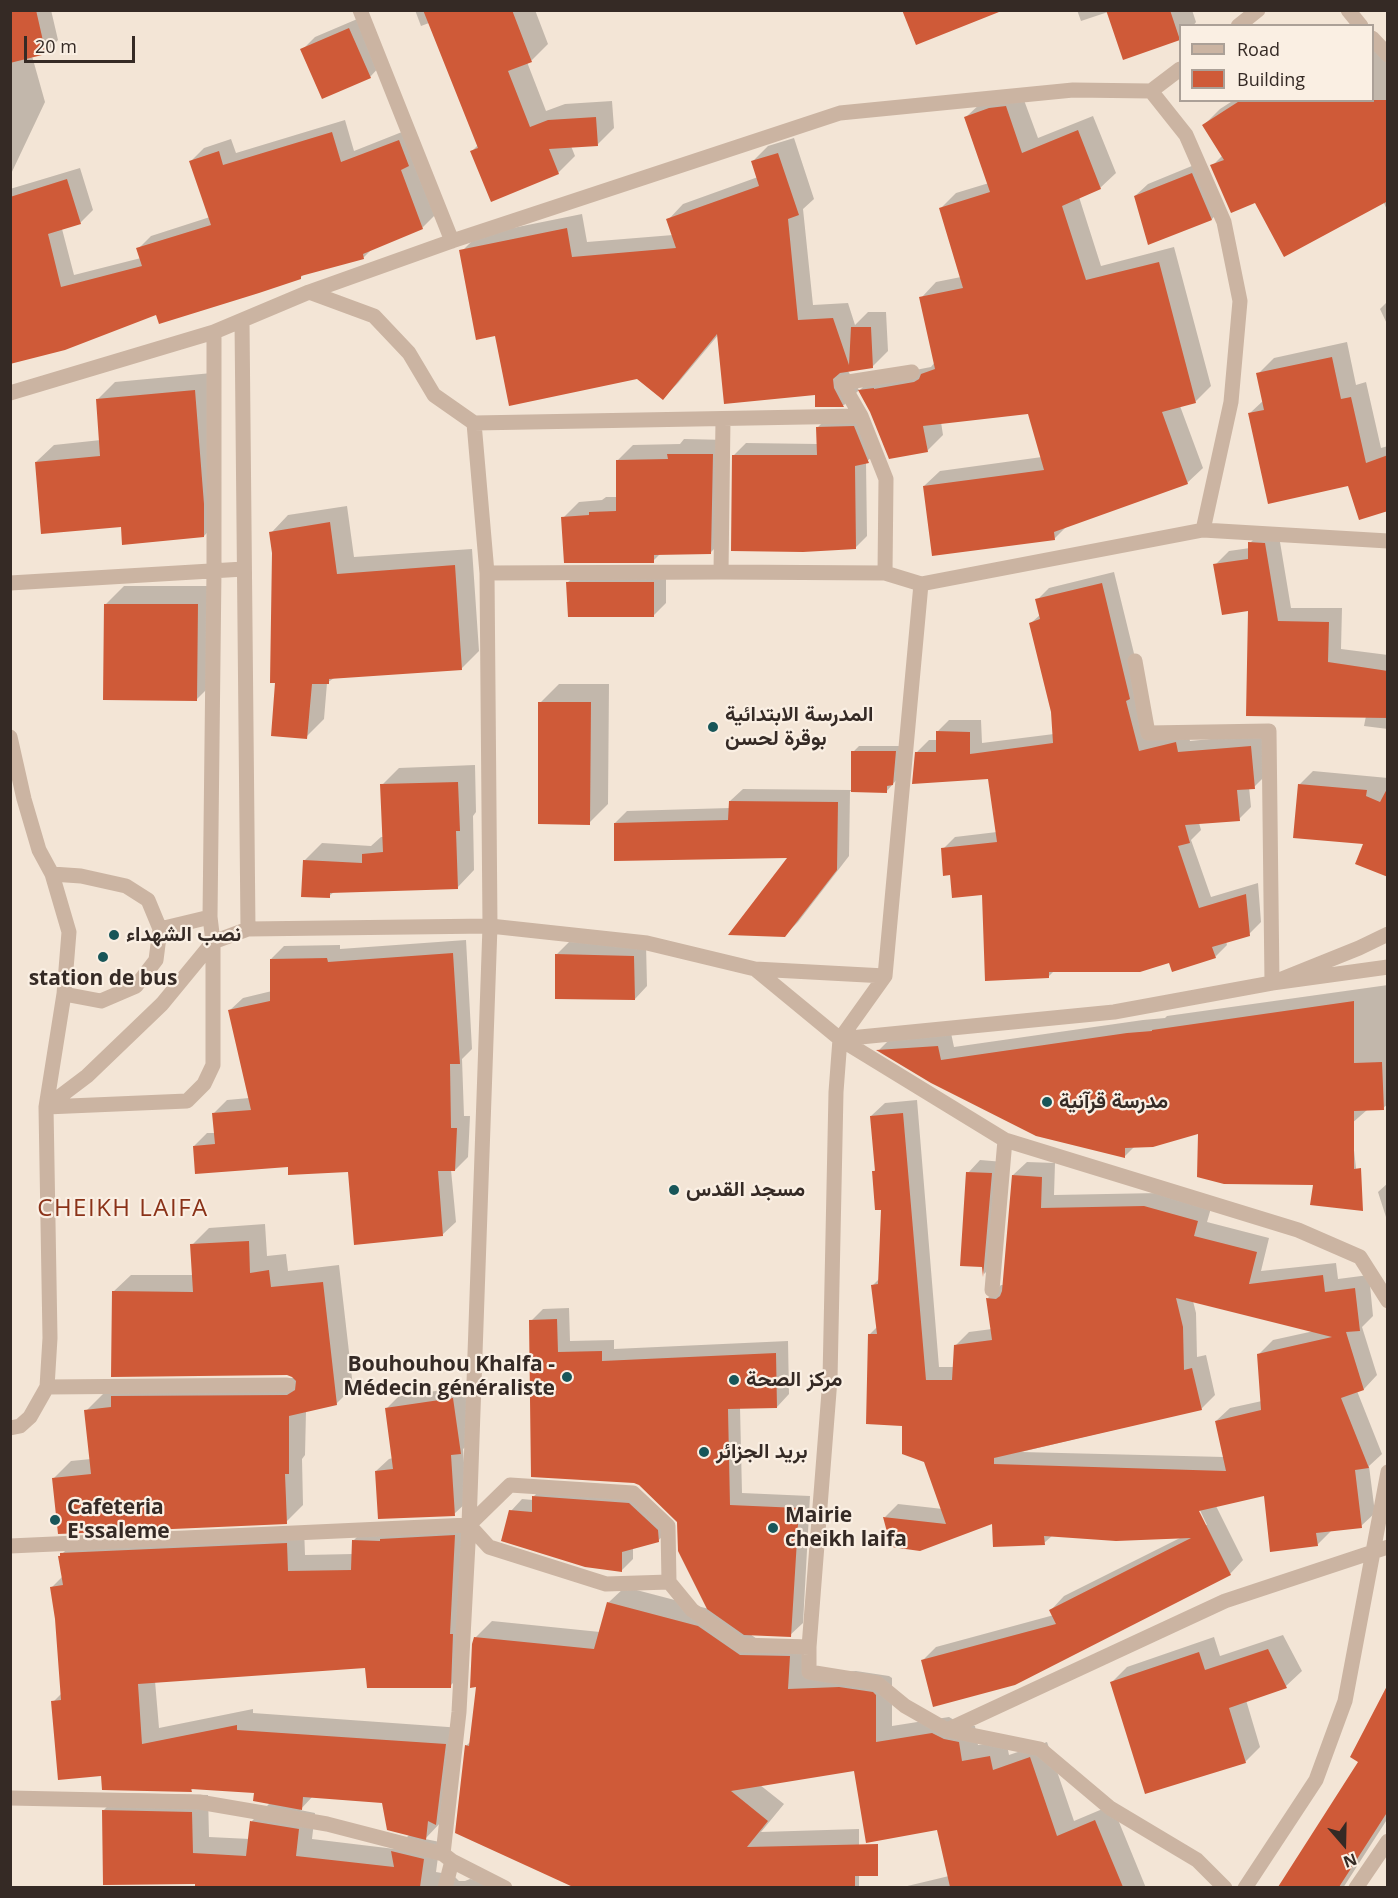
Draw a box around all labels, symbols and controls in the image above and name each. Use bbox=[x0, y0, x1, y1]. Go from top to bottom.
scale bar bbox=[27, 24, 138, 62]
legend bbox=[1179, 24, 1374, 102]
text: 20 m bbox=[35, 34, 77, 58]
text: Road bbox=[1237, 37, 1280, 61]
text: Building bbox=[1237, 67, 1305, 91]
place label: المدرسة الابتدائية بوقرة لحسن bbox=[725, 702, 874, 752]
marker: المدرسة الابتدائية بوقرة لحسن bbox=[706, 720, 720, 734]
place label: نصب الشهداء bbox=[126, 922, 241, 948]
marker: نصب الشهداء bbox=[107, 928, 121, 942]
marker: station de bus bbox=[96, 950, 110, 964]
place label: station de bus bbox=[29, 966, 177, 992]
place label: مدرسة قرآنية bbox=[1059, 1089, 1168, 1115]
marker: مدرسة قرآنية bbox=[1040, 1095, 1054, 1109]
place label: مسجد القدس bbox=[686, 1177, 805, 1203]
marker: مسجد القدس bbox=[667, 1183, 681, 1197]
district label: CHEIKH LAIFA bbox=[37, 1195, 209, 1223]
place label: Bouhouhou Khalfa - Médecin généraliste bbox=[343, 1352, 555, 1402]
place label: مركز الصحة bbox=[746, 1367, 842, 1393]
marker: Bouhouhou Khalfa - Médecin généraliste bbox=[560, 1370, 574, 1384]
marker: مركز الصحة bbox=[727, 1373, 741, 1387]
place label: بريد الجزائر bbox=[716, 1439, 808, 1465]
marker: بريد الجزائر bbox=[697, 1445, 711, 1459]
place label: Cafeteria E'ssaleme bbox=[67, 1495, 170, 1545]
place label: Mairie cheikh laifa bbox=[785, 1503, 907, 1553]
marker: Cafeteria E'ssaleme bbox=[48, 1513, 62, 1527]
marker: Mairie cheikh laifa bbox=[766, 1521, 780, 1535]
north arrow bbox=[1314, 1814, 1374, 1874]
text: N bbox=[1340, 1848, 1360, 1873]

